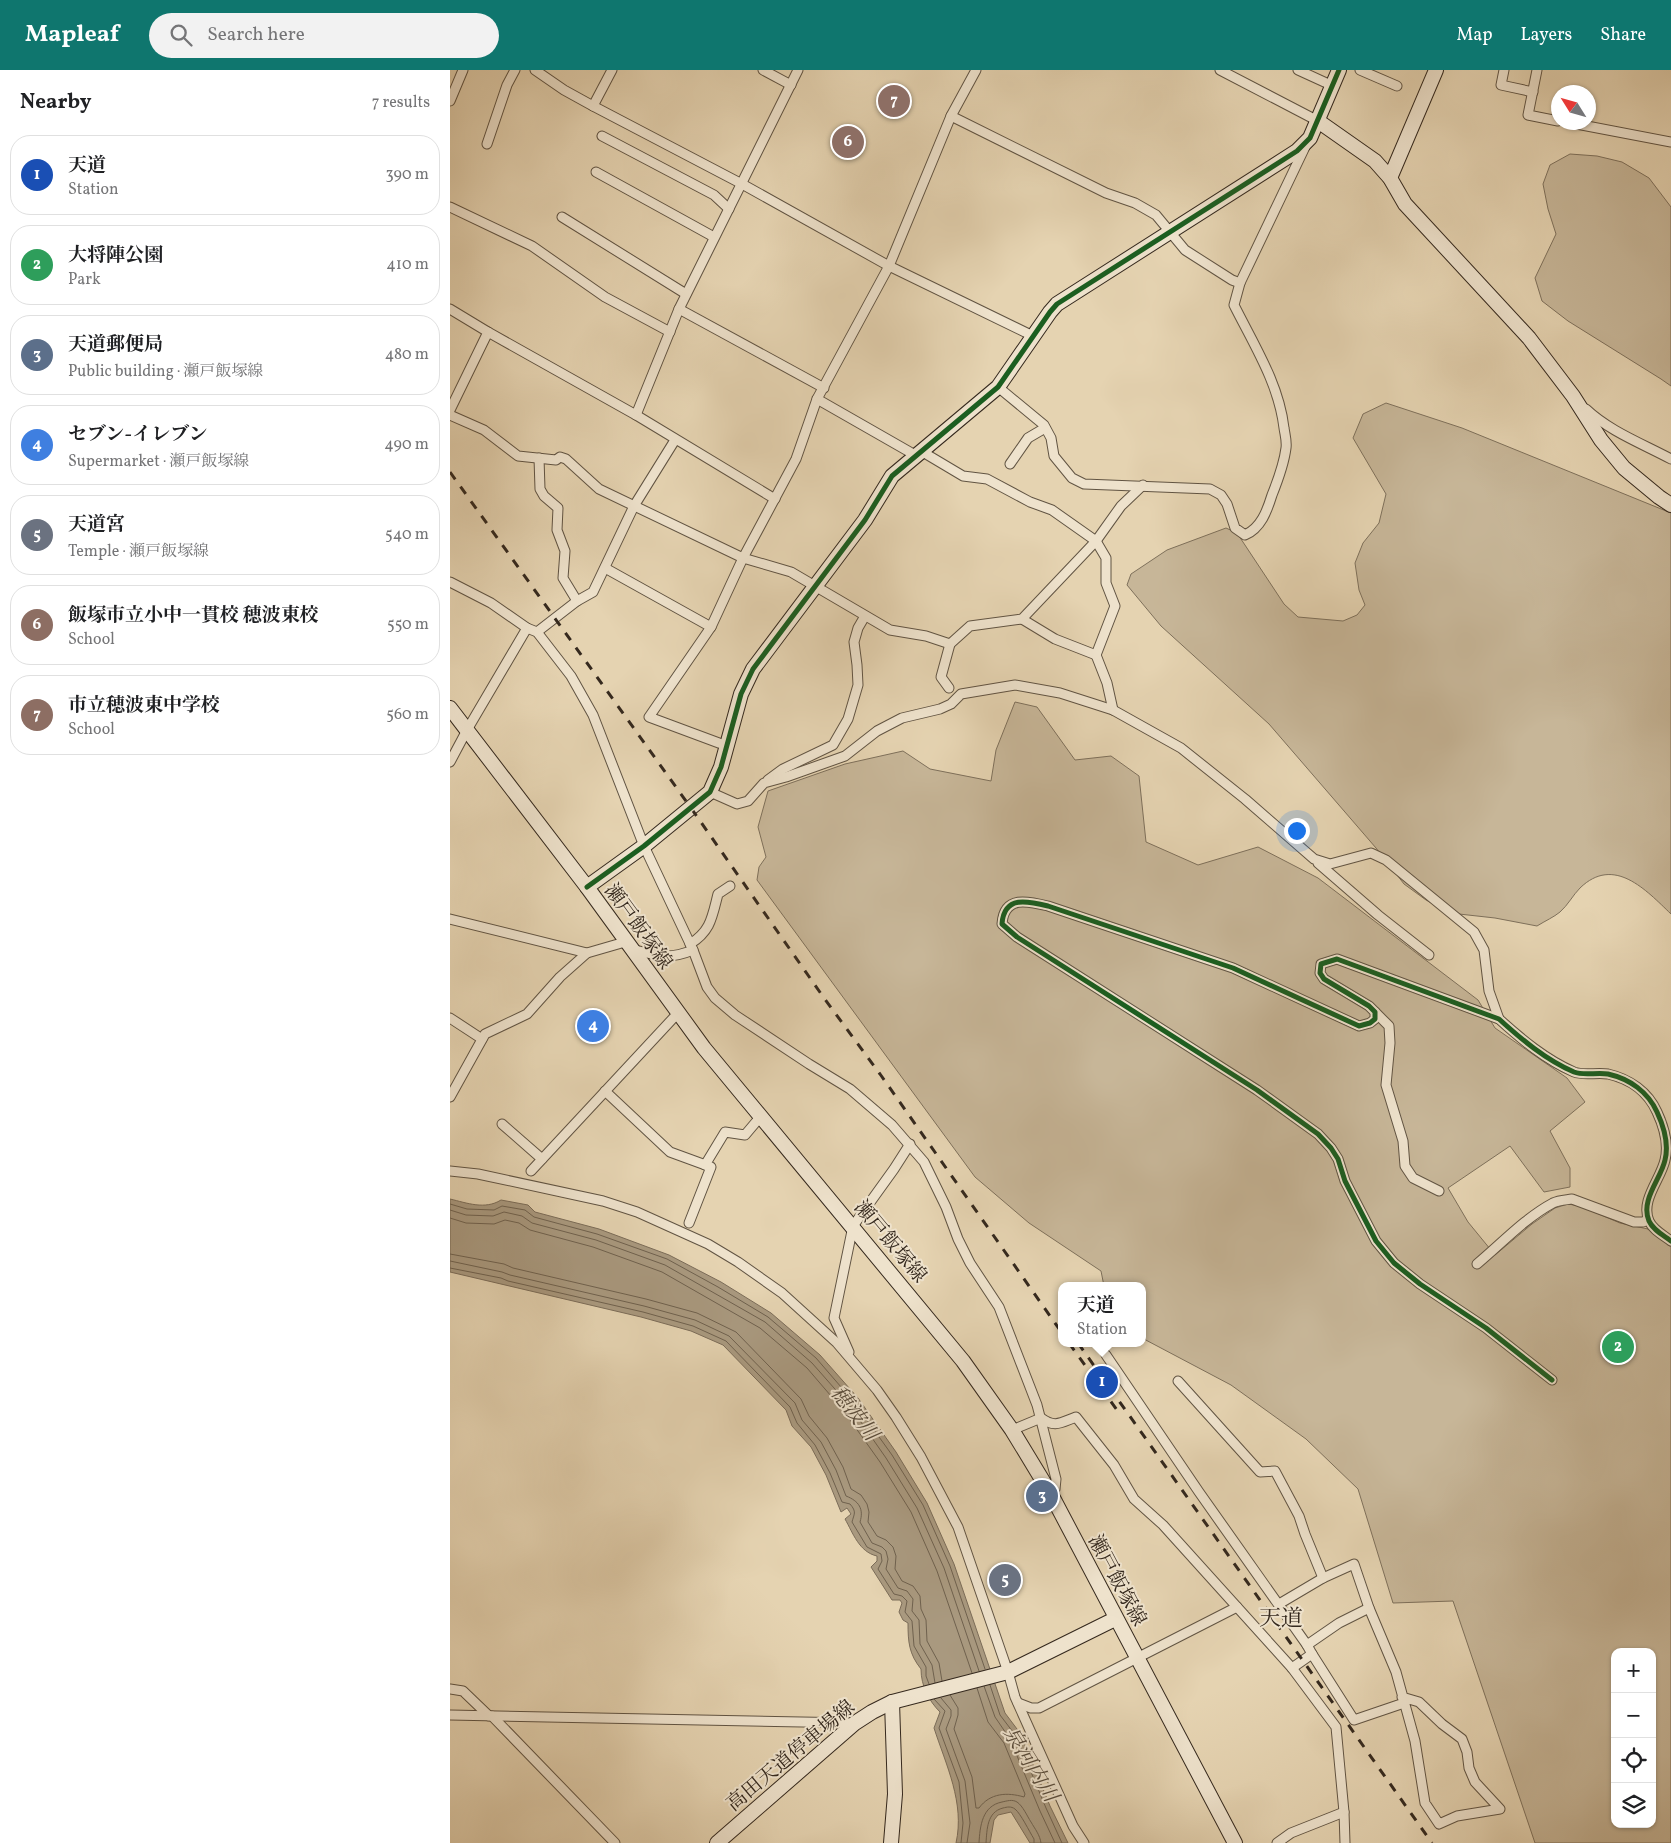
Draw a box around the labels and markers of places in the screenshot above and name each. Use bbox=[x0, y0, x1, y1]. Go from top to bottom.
pin: 7 bbox=[878, 82, 910, 120]
pin: 6 bbox=[832, 123, 864, 161]
pin: 4 bbox=[577, 1007, 609, 1045]
pin: 2 bbox=[1602, 1328, 1634, 1366]
pin: 1 bbox=[1086, 1363, 1118, 1401]
pin: 3 bbox=[1026, 1477, 1058, 1515]
pin: 5 bbox=[989, 1561, 1021, 1599]

